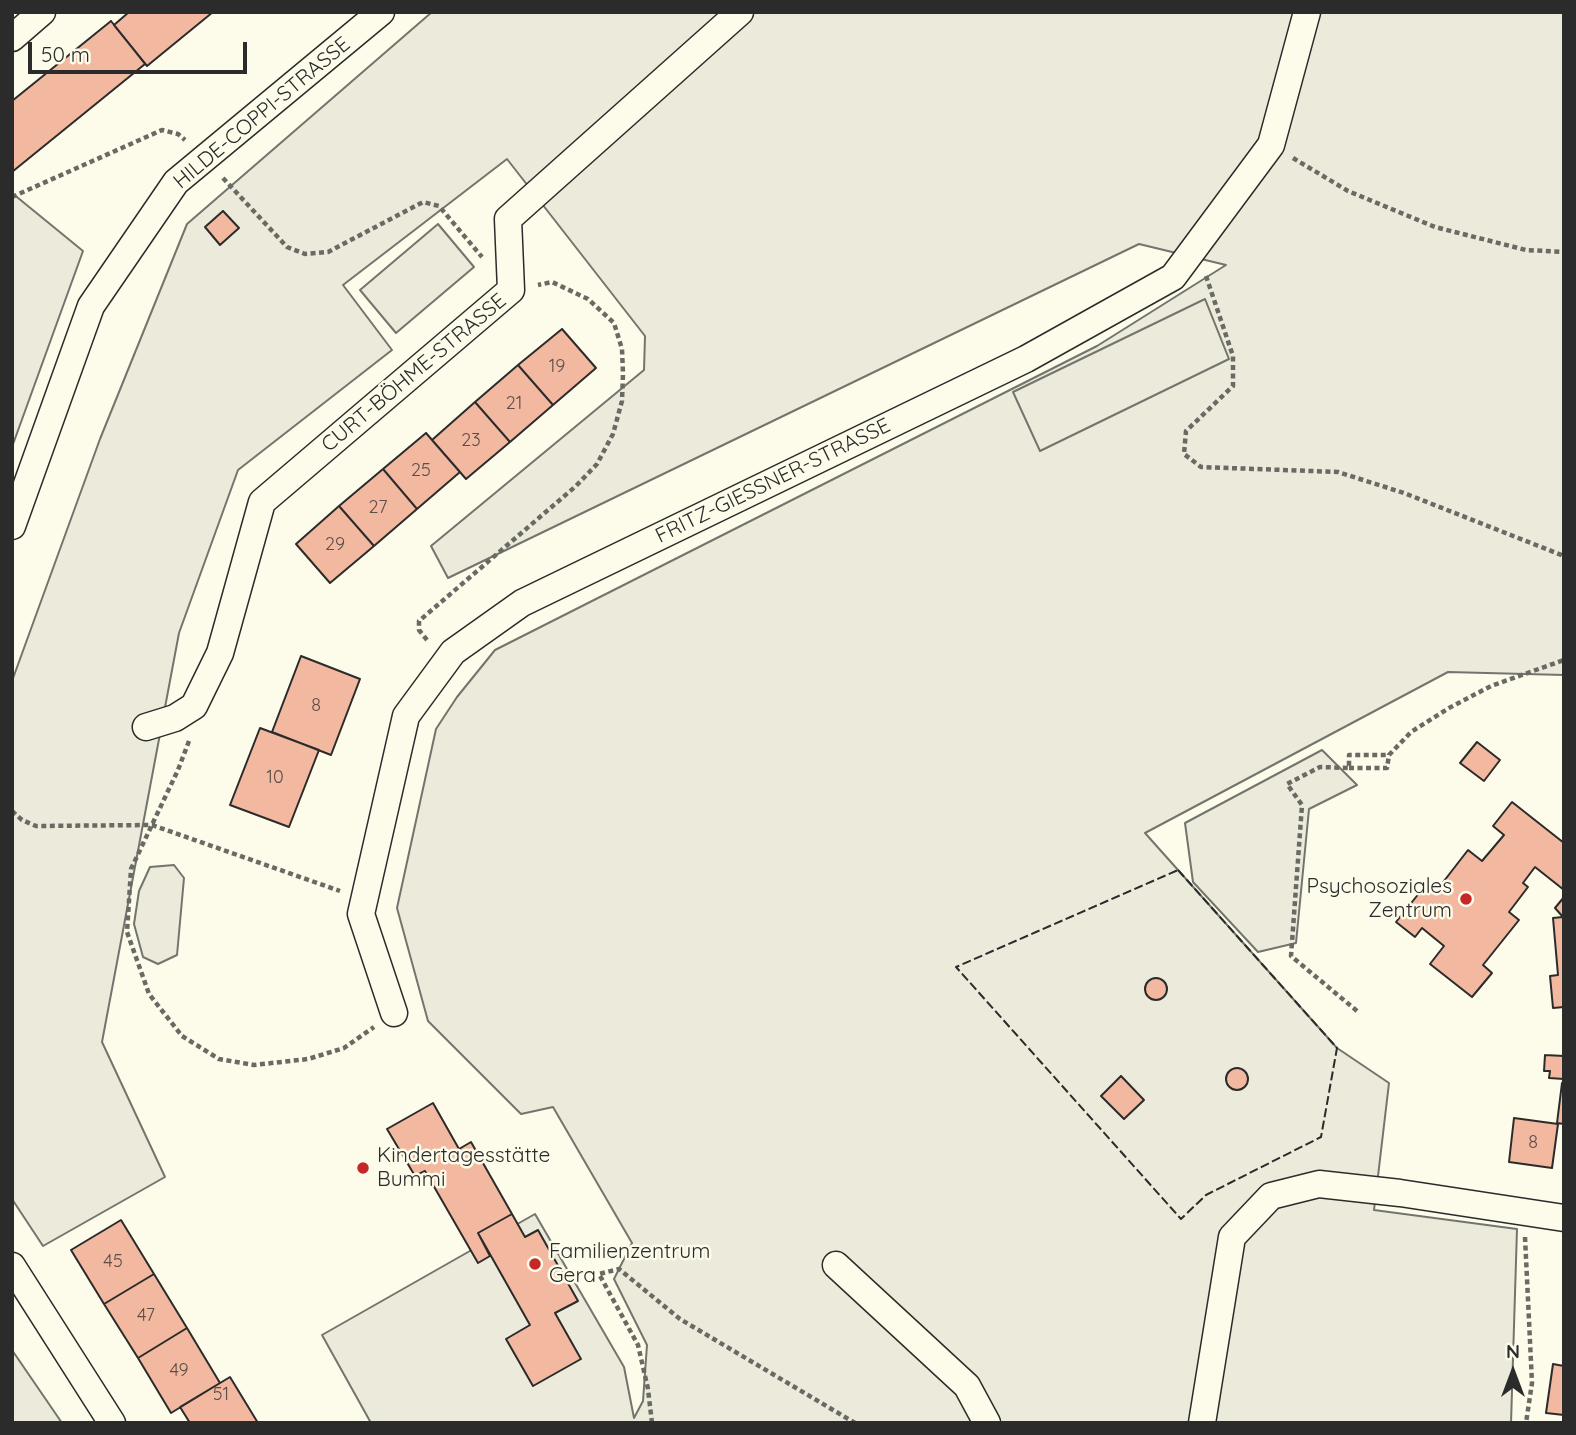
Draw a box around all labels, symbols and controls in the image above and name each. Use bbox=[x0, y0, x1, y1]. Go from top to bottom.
scale bar bbox=[32, 28, 250, 72]
street label: HILDE-COPPI-STRASSE bbox=[169, 32, 355, 194]
text: 50 m bbox=[41, 41, 90, 67]
street label: CURT-BÖHME-STRASSE bbox=[317, 288, 511, 458]
house number: 19 bbox=[549, 356, 565, 378]
house number: 21 bbox=[506, 393, 522, 415]
street label: FRITZ-GIESSNER-STRASSE bbox=[651, 413, 895, 549]
house number: 23 bbox=[461, 430, 481, 452]
house number: 25 bbox=[411, 460, 431, 482]
house number: 27 bbox=[369, 497, 387, 519]
house number: 29 bbox=[325, 534, 345, 556]
house number: 8 bbox=[311, 695, 321, 717]
house number: 10 bbox=[266, 767, 284, 789]
place label: Psychosoziales Zentrum bbox=[1306, 874, 1452, 924]
marker: Psychosoziales Zentrum bbox=[1458, 891, 1474, 907]
house number: 8 bbox=[1528, 1132, 1538, 1154]
place label: Kindertagesstätte Bummi bbox=[377, 1143, 550, 1193]
marker: Kindertagesstätte Bummi bbox=[355, 1160, 371, 1176]
place label: Familienzentrum Gera bbox=[549, 1239, 710, 1289]
house number: 45 bbox=[103, 1251, 123, 1273]
marker: Familienzentrum Gera bbox=[527, 1256, 543, 1272]
house number: 47 bbox=[137, 1305, 155, 1327]
north arrow bbox=[1478, 1337, 1548, 1407]
text: N bbox=[1506, 1339, 1520, 1363]
house number: 49 bbox=[169, 1360, 189, 1382]
house number: 51 bbox=[213, 1384, 229, 1406]

